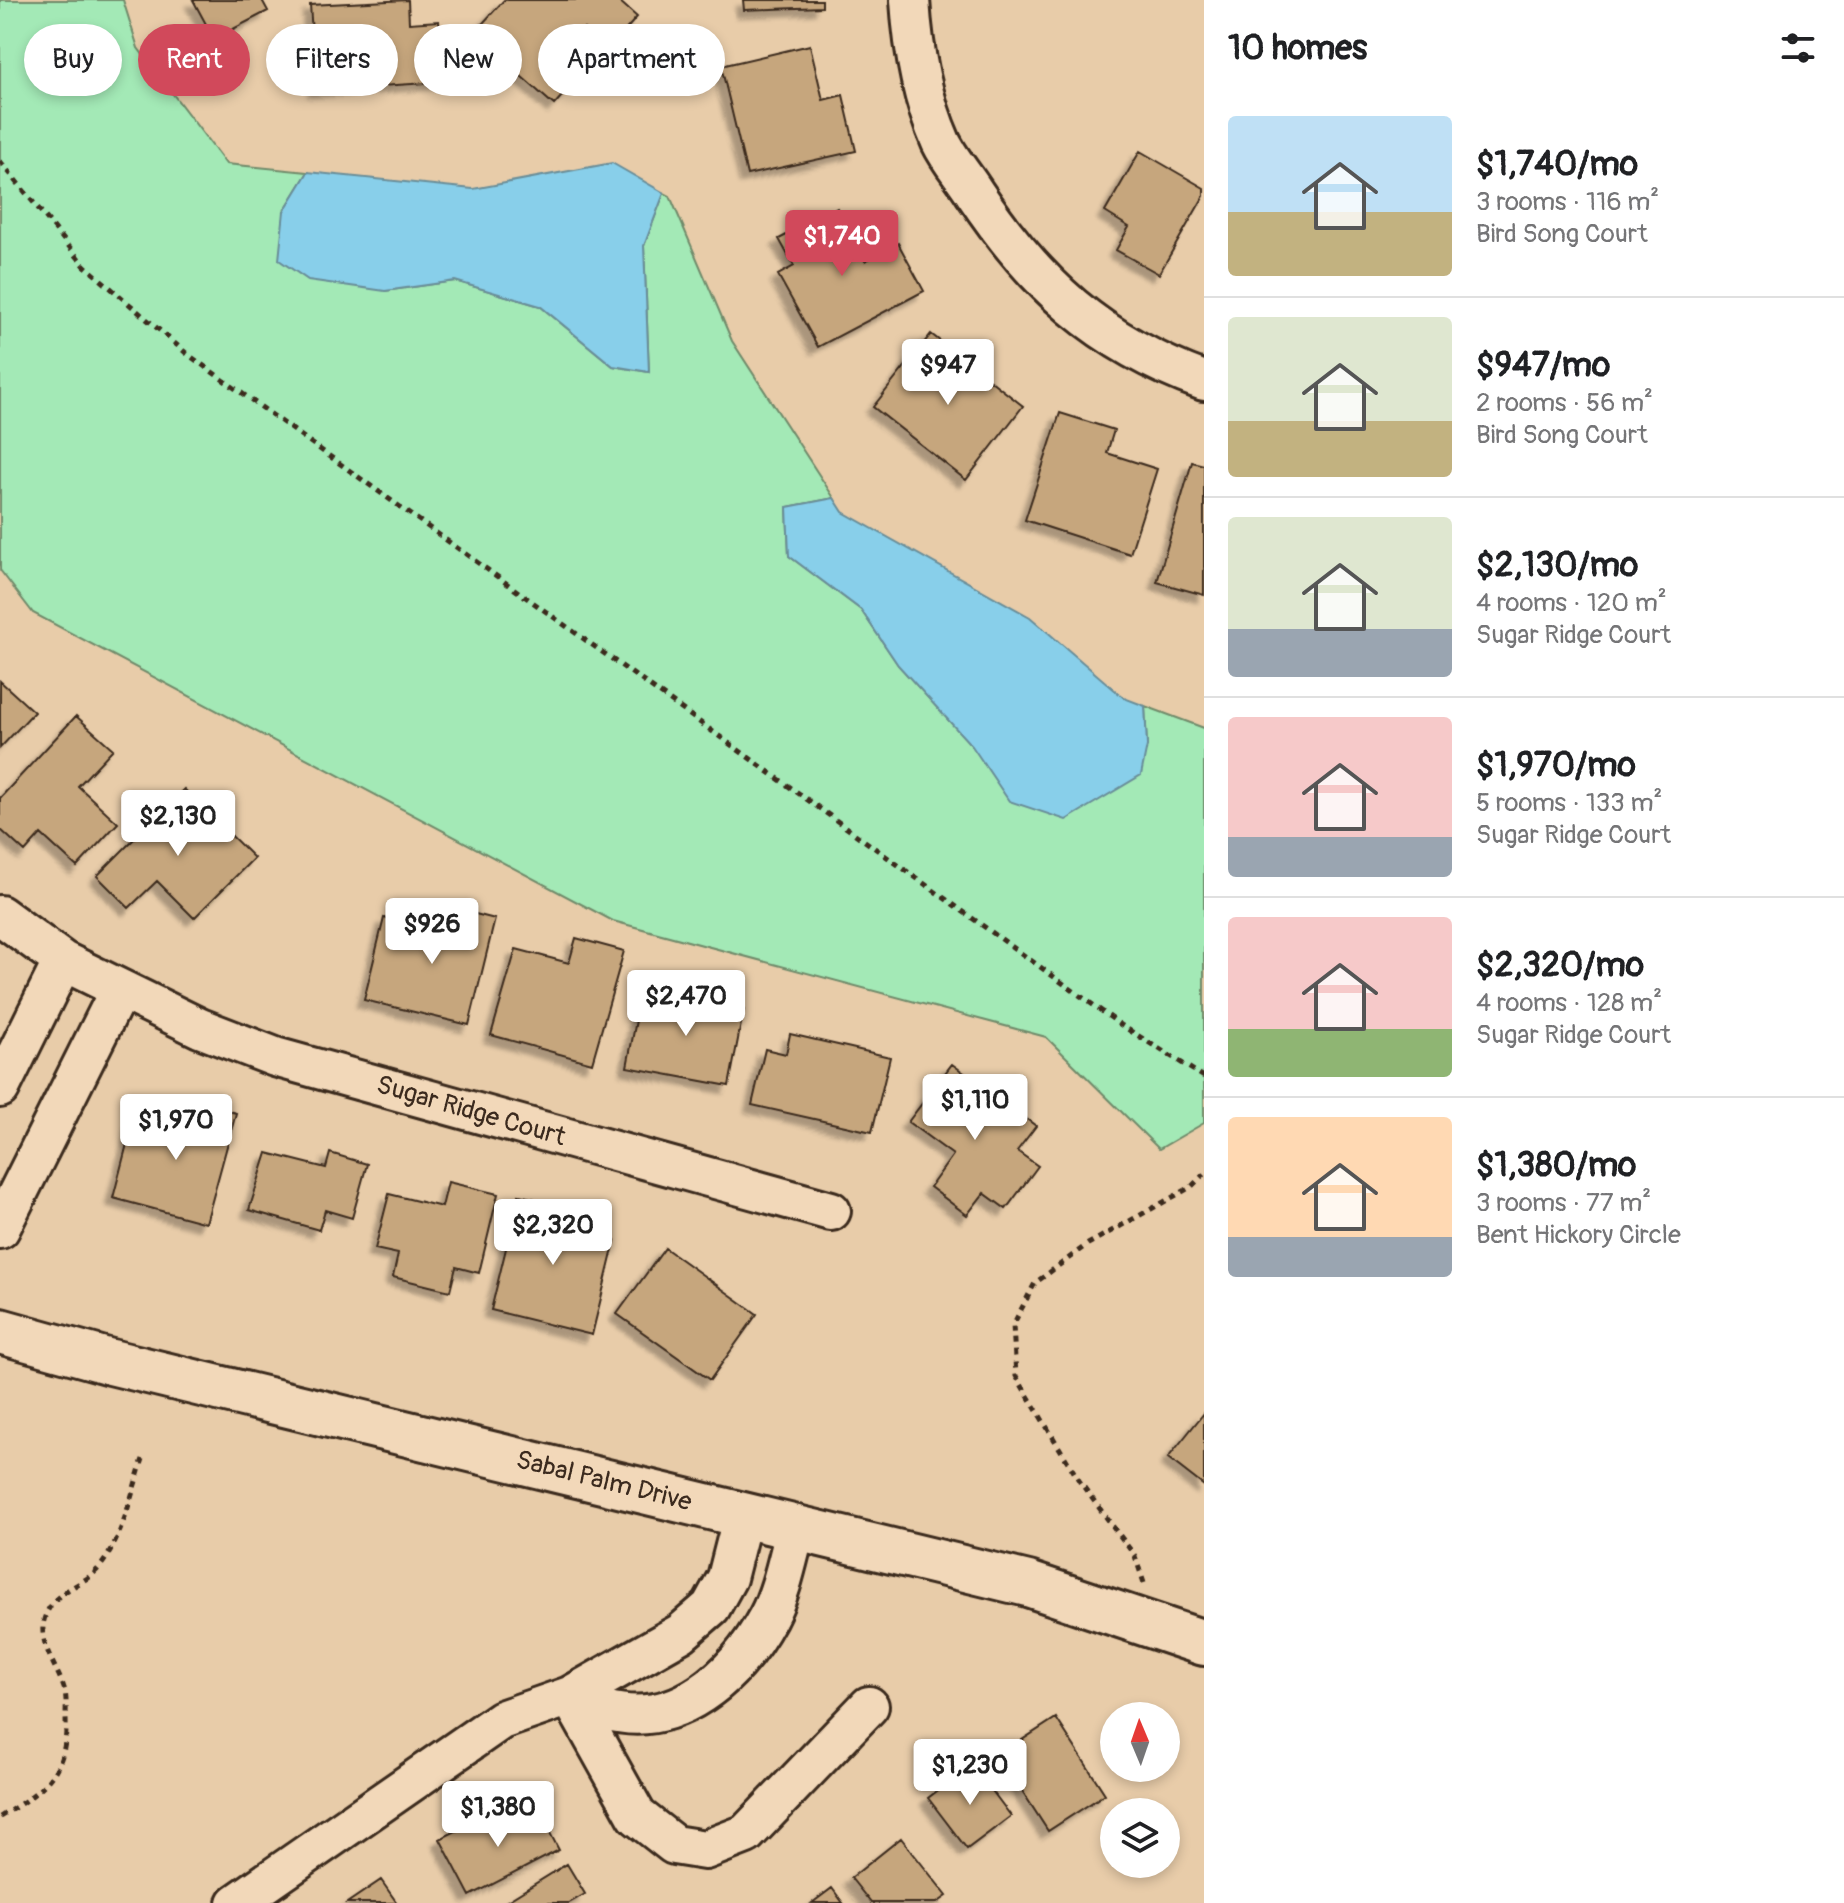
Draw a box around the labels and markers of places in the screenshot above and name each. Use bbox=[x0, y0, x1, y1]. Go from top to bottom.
pin: $1,740 bbox=[777, 210, 907, 278]
pin: $947 bbox=[901, 339, 995, 407]
pin: $2,130 bbox=[113, 790, 243, 858]
pin: $926 bbox=[385, 898, 479, 966]
pin: $2,470 bbox=[621, 970, 751, 1038]
pin: $1,110 bbox=[910, 1074, 1040, 1142]
pin: $1,970 bbox=[111, 1094, 241, 1162]
pin: $2,320 bbox=[488, 1199, 618, 1267]
pin: $1,230 bbox=[905, 1739, 1035, 1807]
pin: $1,380 bbox=[433, 1781, 563, 1849]

